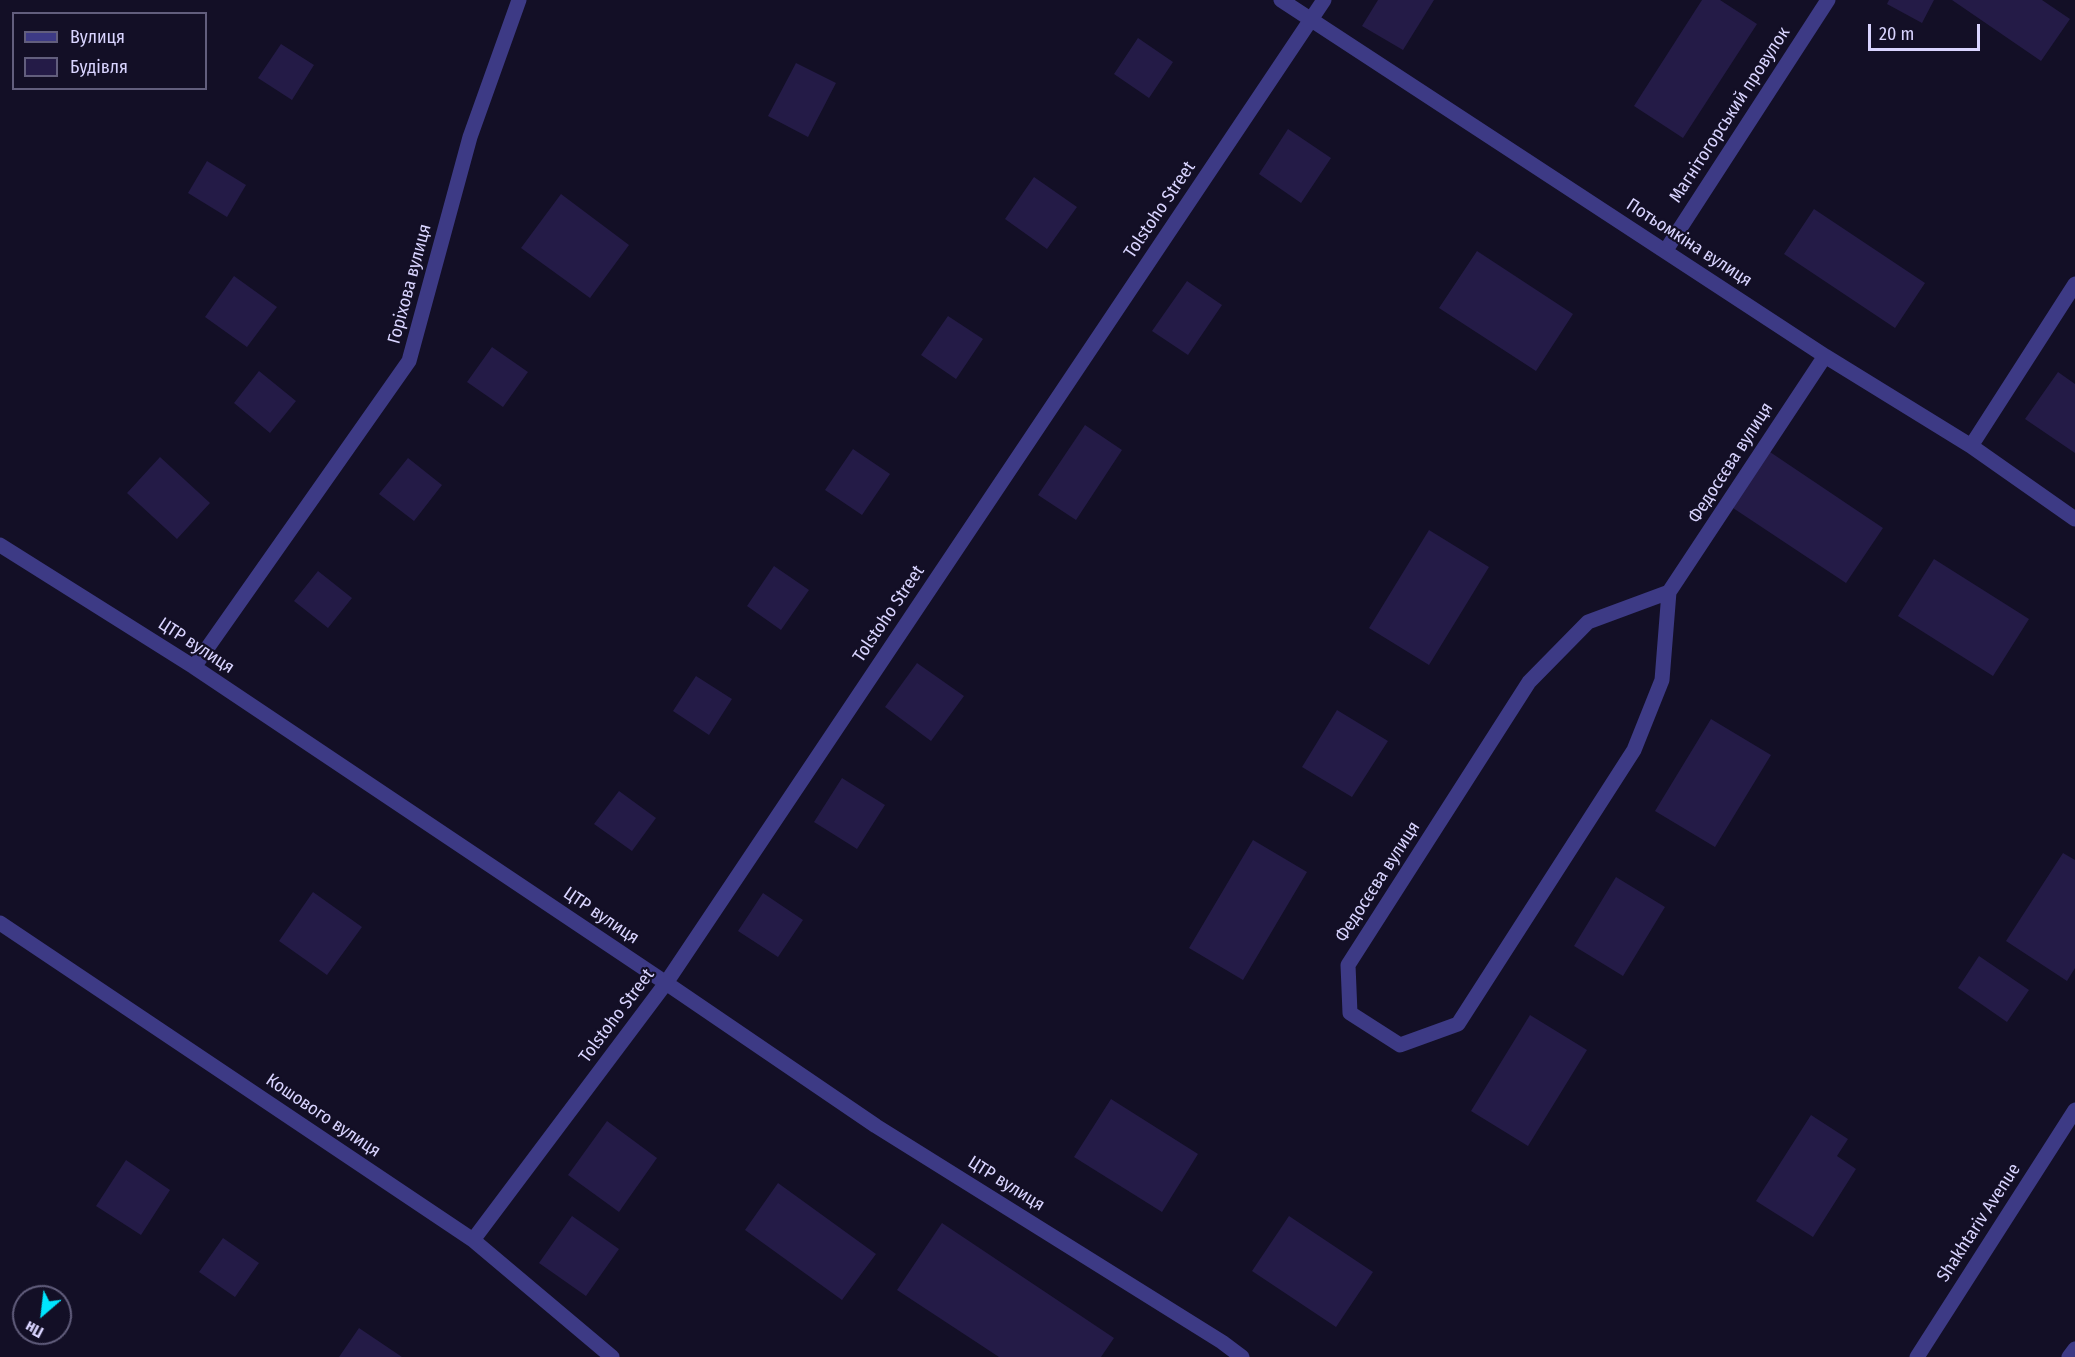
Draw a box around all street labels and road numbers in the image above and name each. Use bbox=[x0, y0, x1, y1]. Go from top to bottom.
street label: Магнітогорський провулок bbox=[1665, 23, 1795, 207]
street label: Tolstoho Street bbox=[1120, 158, 1200, 262]
street label: Потьомкіна вулиця bbox=[1622, 194, 1756, 292]
street label: Горіхова вулиця bbox=[384, 222, 436, 346]
street label: Федосєєва вулиця bbox=[1684, 399, 1778, 527]
street label: Tolstoho Street bbox=[849, 562, 929, 666]
street label: ЦТР вулиця bbox=[154, 613, 238, 679]
street label: Федосєєва вулиця bbox=[1331, 818, 1425, 946]
street label: ЦТР вулиця bbox=[559, 883, 643, 949]
street label: Tolstoho Street bbox=[575, 965, 659, 1067]
street label: Кошового вулиця bbox=[261, 1070, 385, 1162]
street label: ЦТР вулиця bbox=[964, 1152, 1048, 1216]
street label: Shakhtariv Avenue bbox=[1933, 1160, 2025, 1286]

